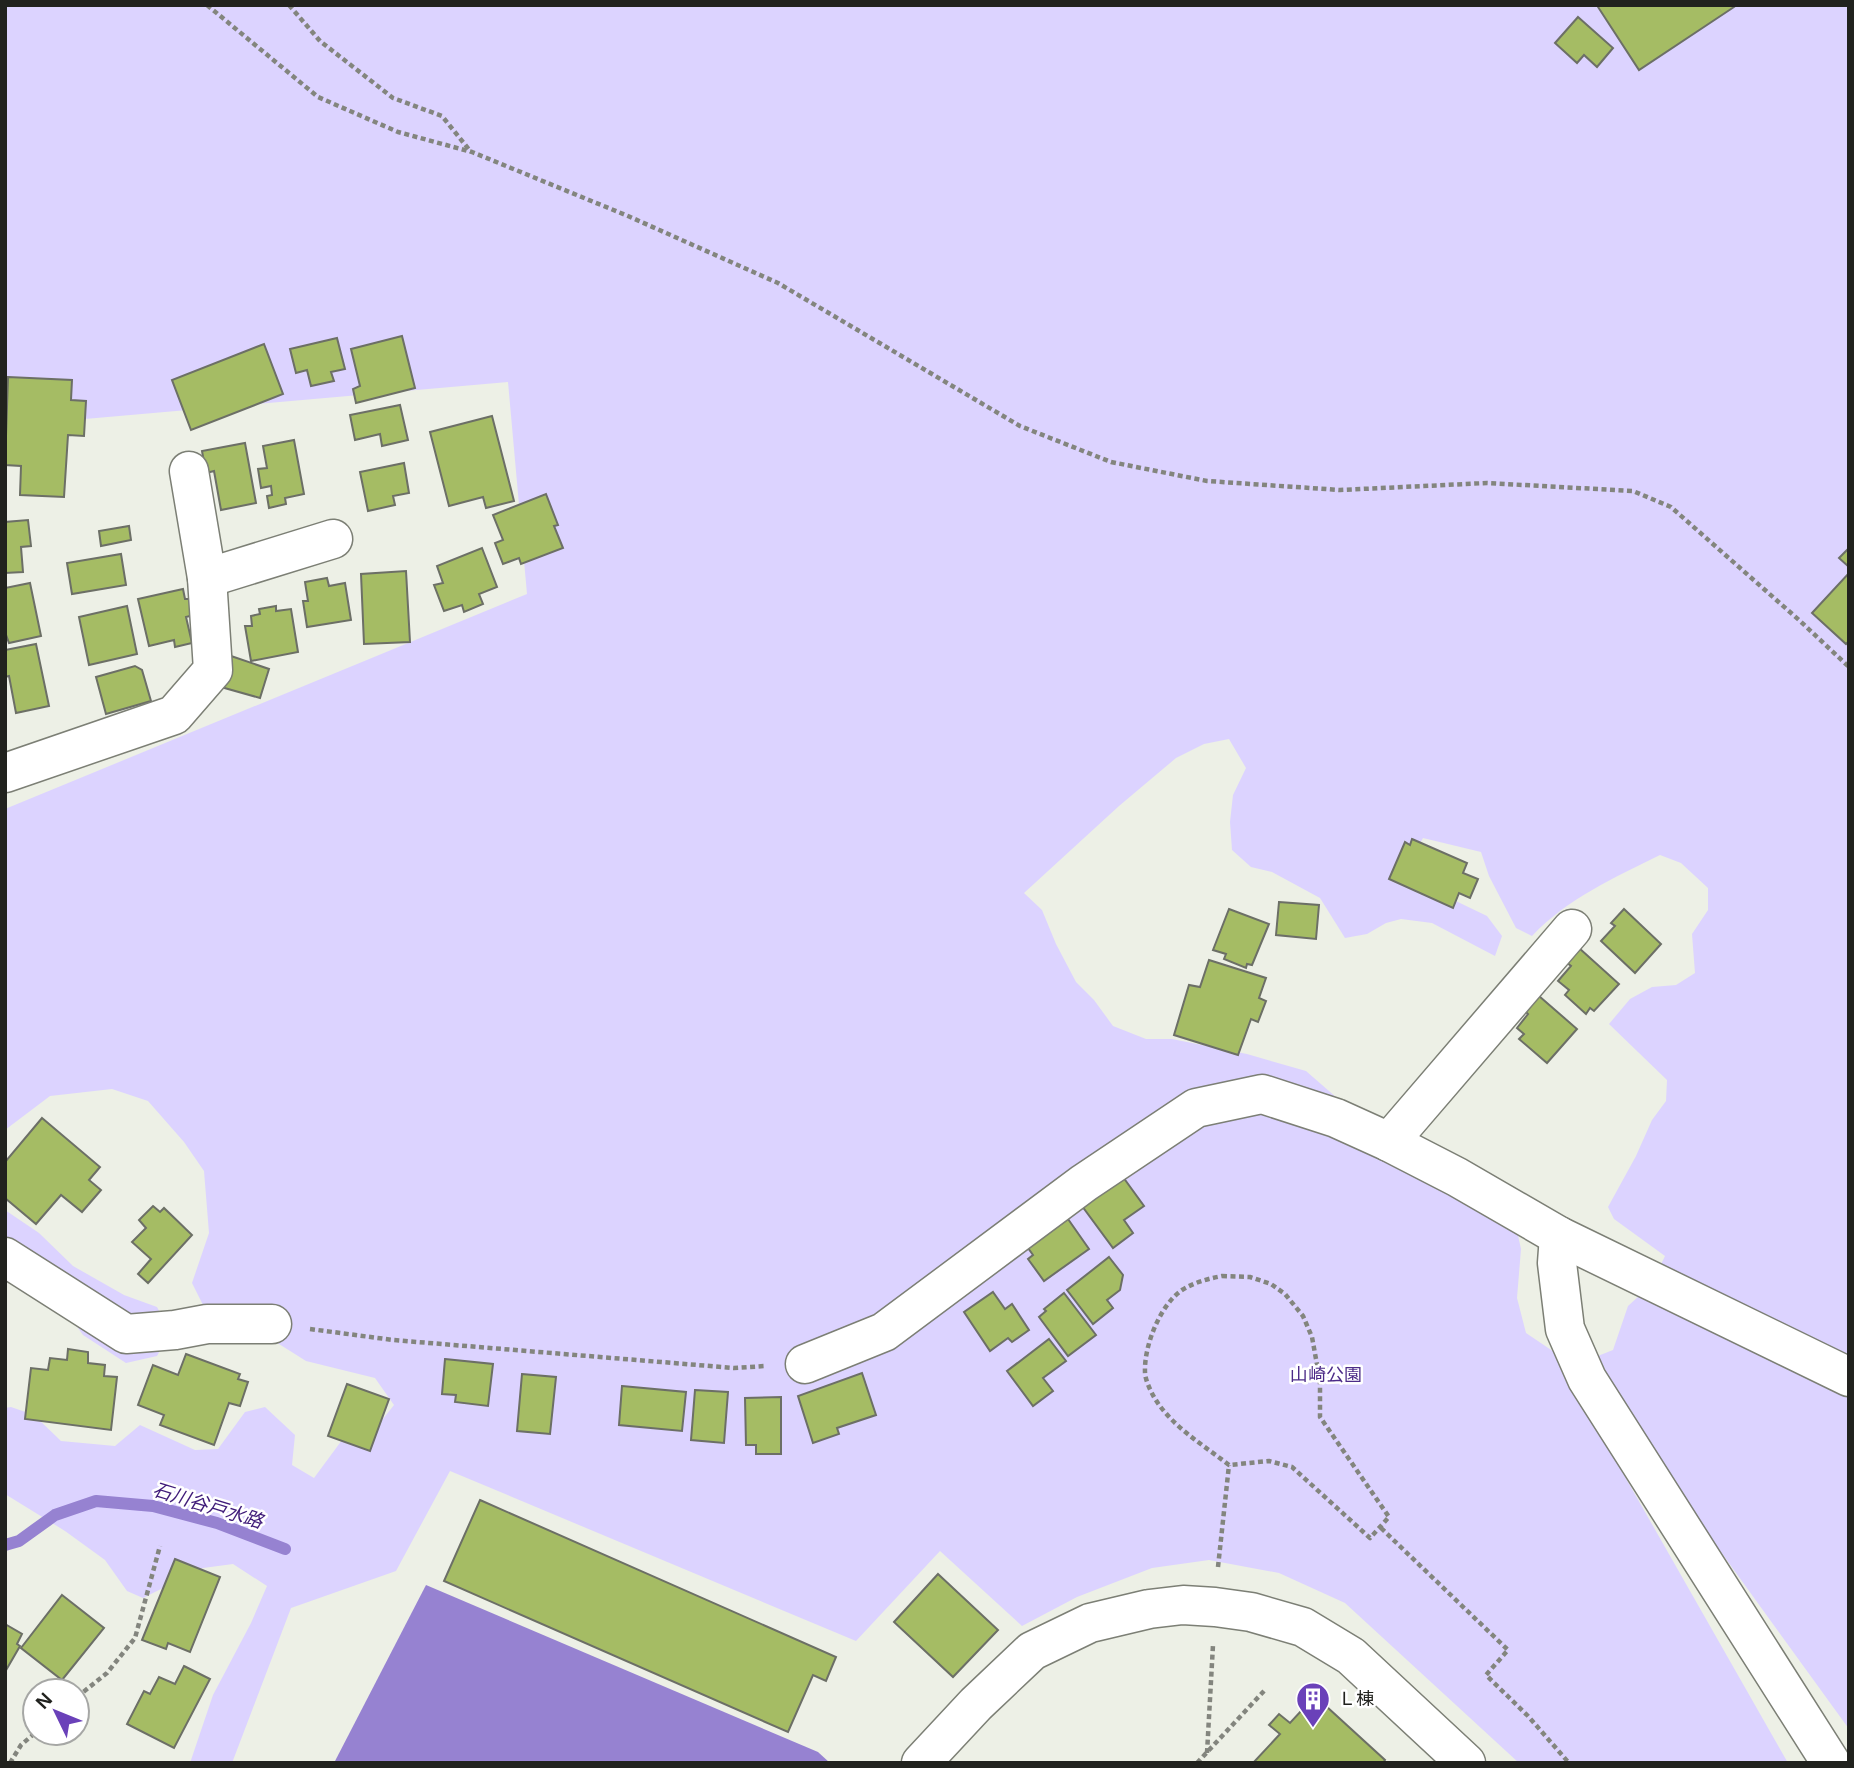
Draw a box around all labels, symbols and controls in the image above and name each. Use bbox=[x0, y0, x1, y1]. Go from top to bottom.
park label: 山崎公園 bbox=[1290, 1365, 1362, 1385]
water label: 石川谷戸水路 bbox=[150, 1479, 267, 1533]
north arrow bbox=[21, 1677, 91, 1747]
building icon: Ｌ棟 bbox=[1294, 1680, 1332, 1729]
text: N bbox=[32, 1689, 56, 1713]
place label: Ｌ棟 bbox=[1338, 1689, 1374, 1709]

